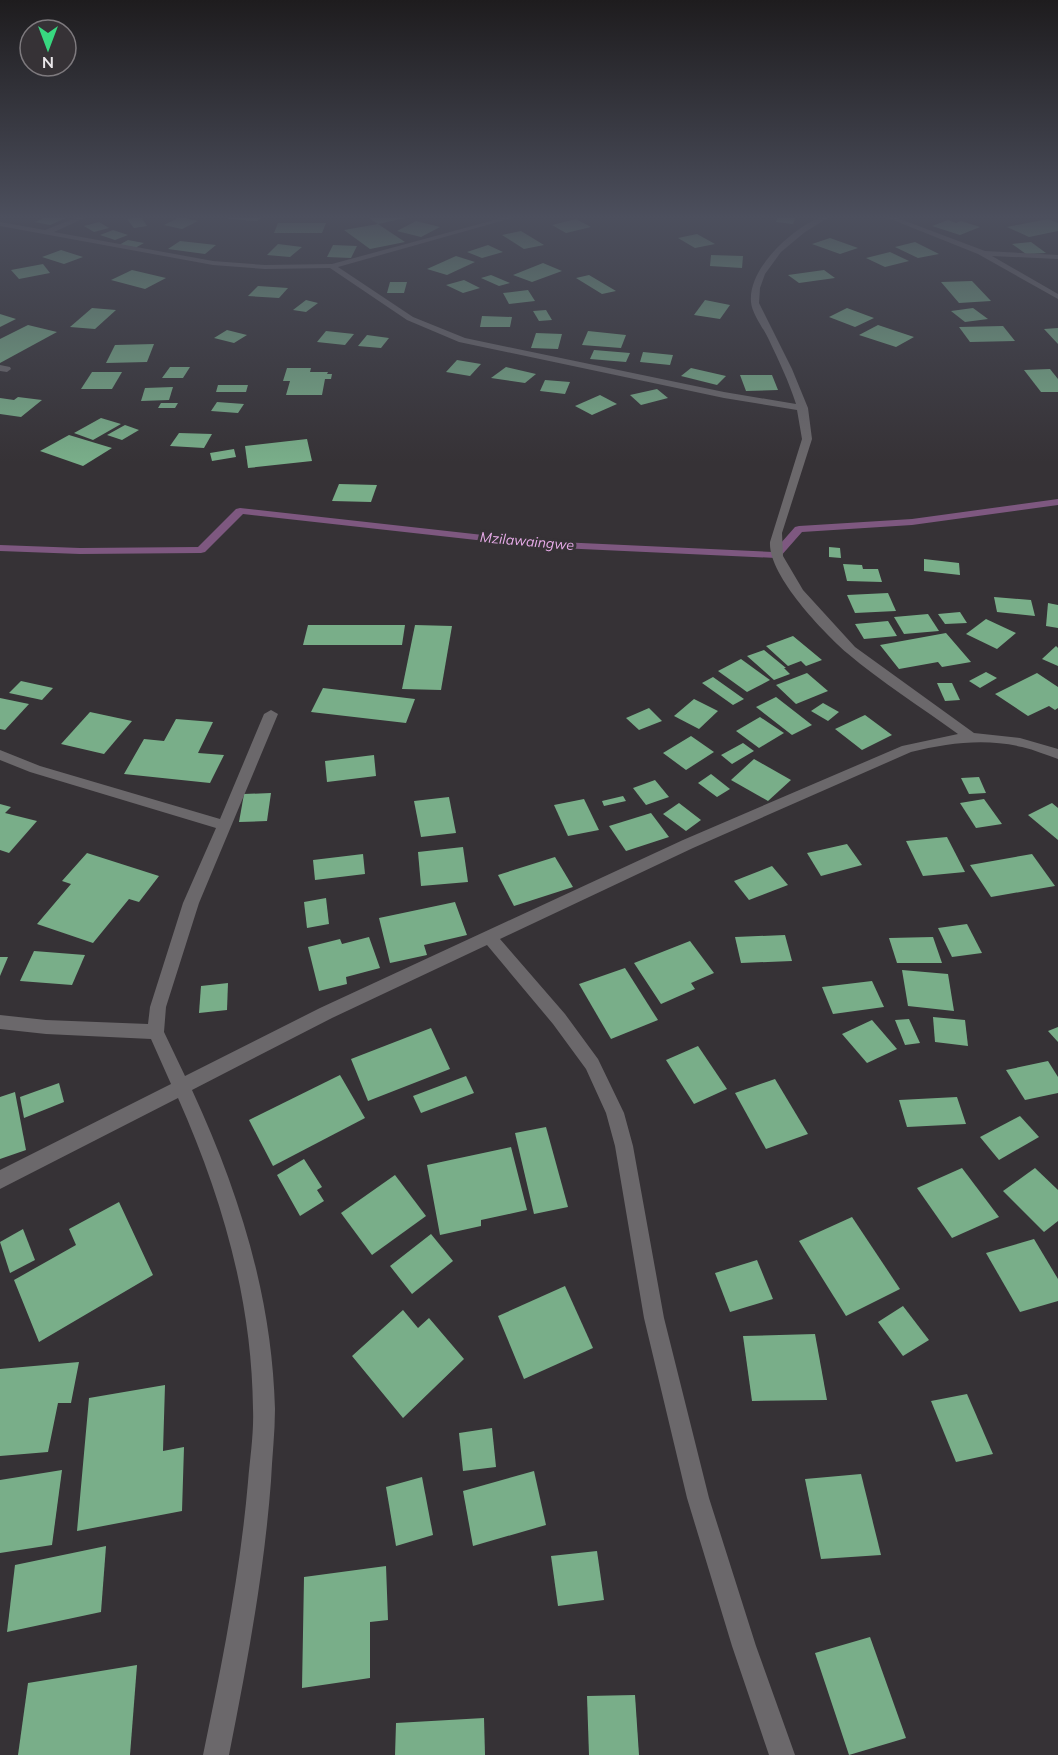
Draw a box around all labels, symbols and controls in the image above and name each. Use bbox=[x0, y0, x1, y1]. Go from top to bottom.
north arrow bbox=[18, 18, 78, 78]
text: N bbox=[42, 53, 54, 73]
water label: Mzilawaingwe bbox=[479, 528, 575, 554]

